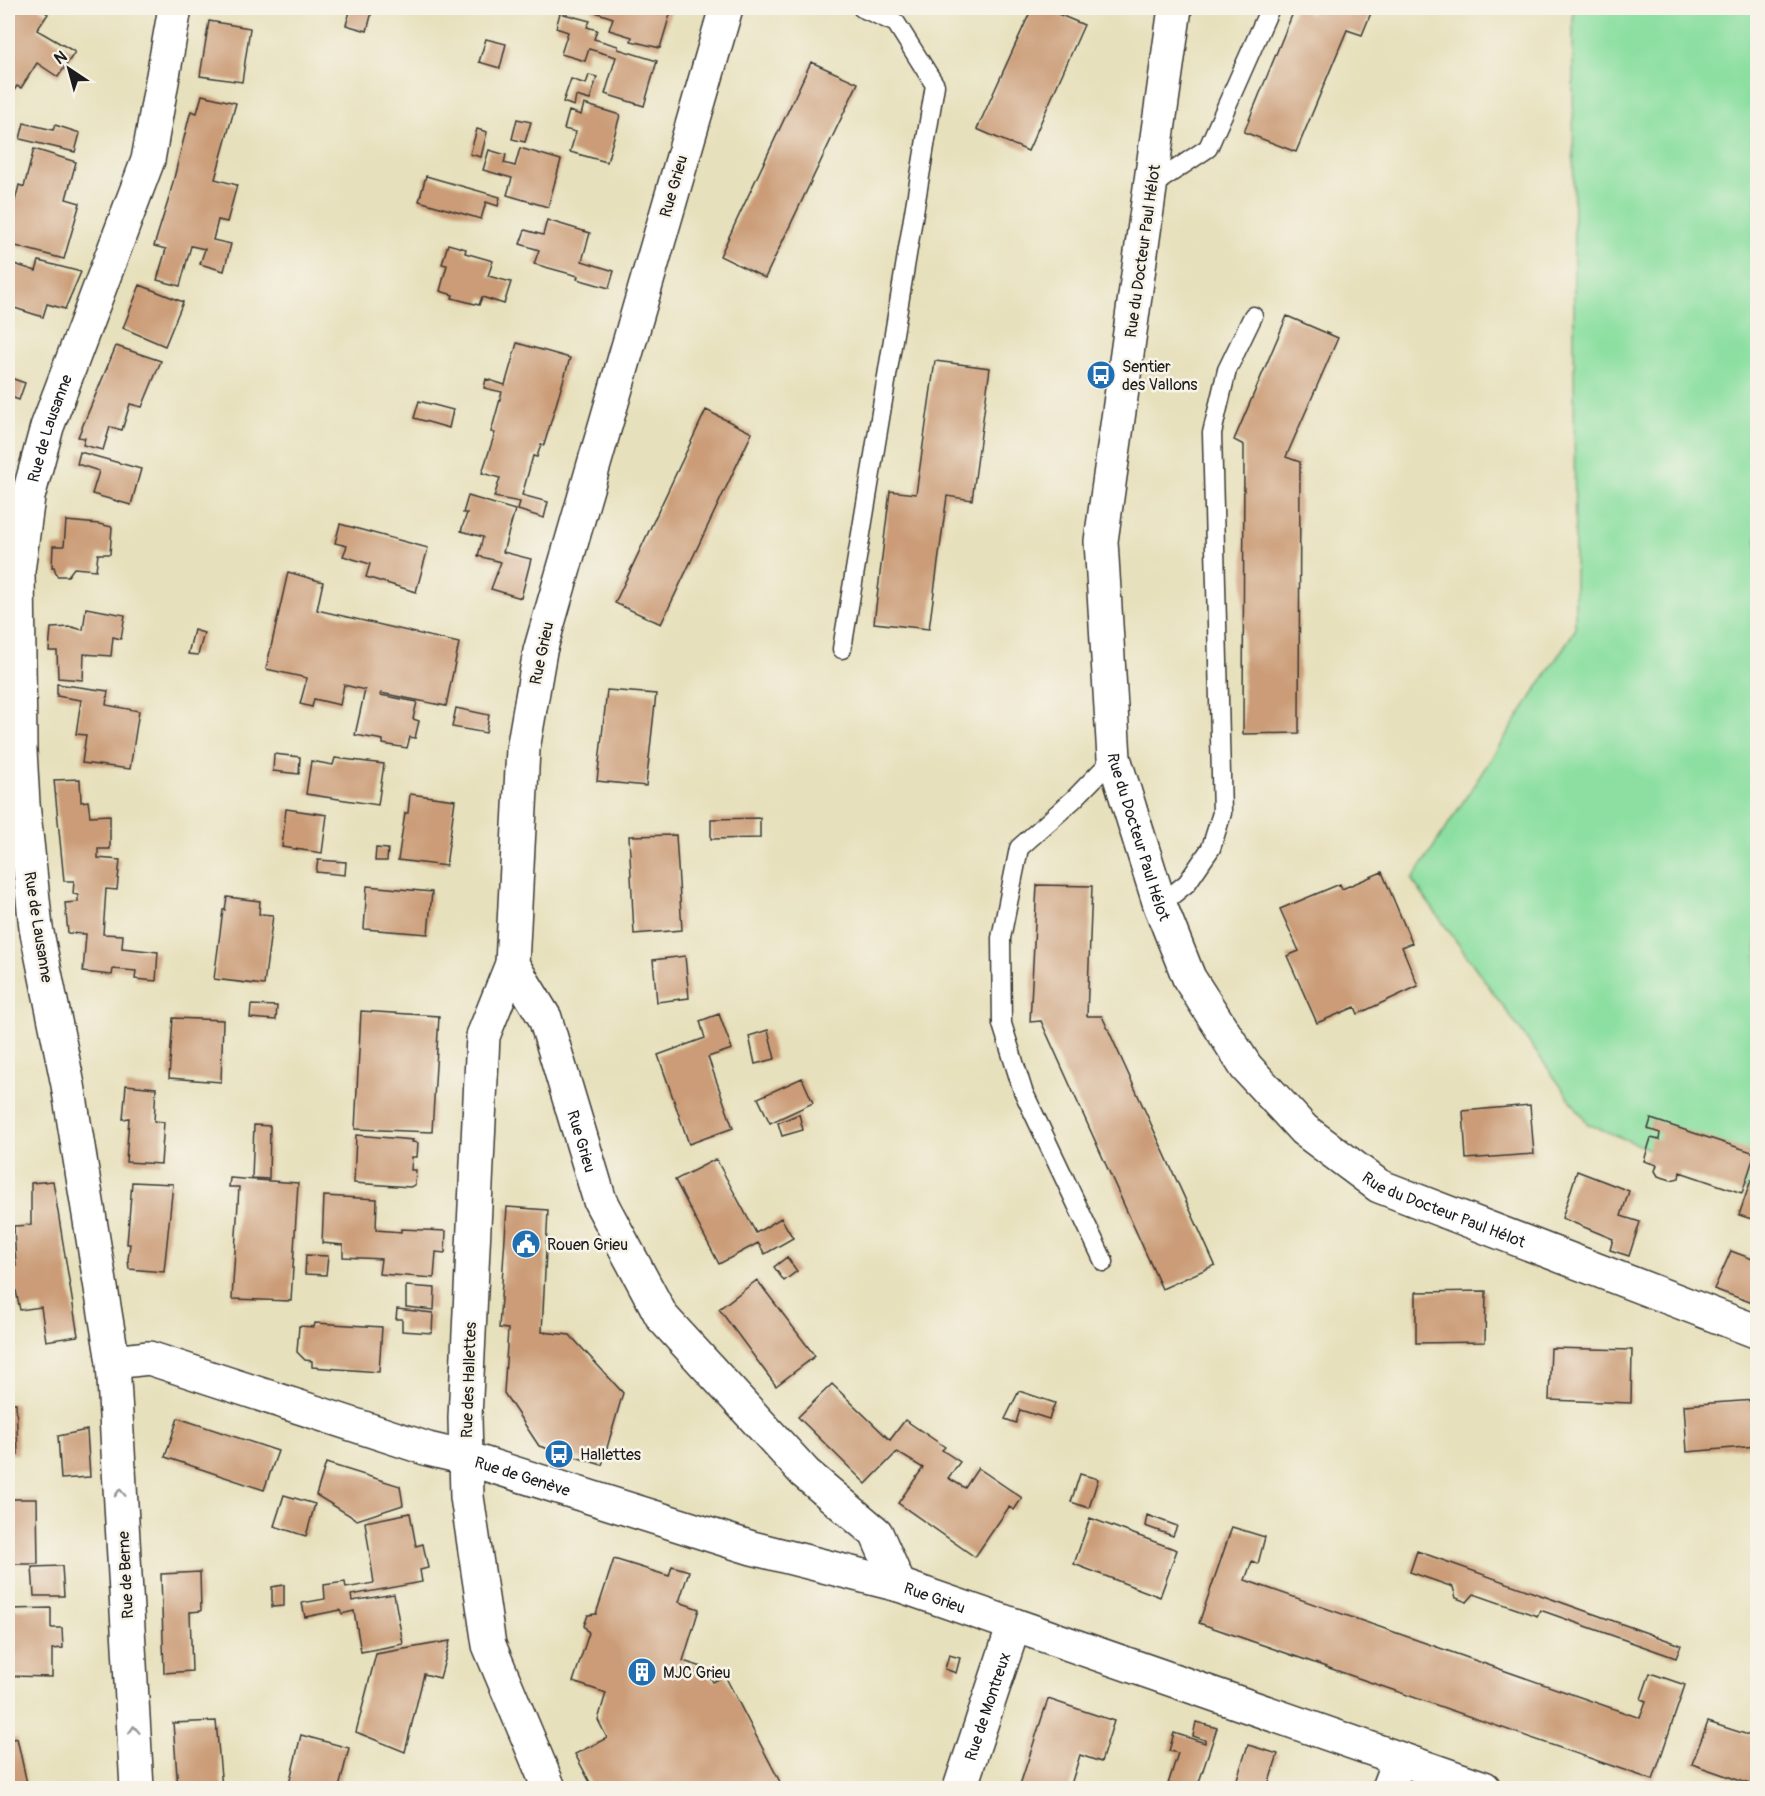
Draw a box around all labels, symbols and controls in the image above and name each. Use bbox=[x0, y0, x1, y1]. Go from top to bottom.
north arrow bbox=[39, 39, 99, 99]
text: N bbox=[51, 46, 71, 69]
street label: Rue Grieu bbox=[656, 153, 692, 220]
street label: Rue du Docteur Paul Hélot bbox=[1121, 163, 1165, 339]
place label: Sentier des Vallons bbox=[1122, 357, 1197, 395]
bus stop icon: Sentier des Vallons bbox=[1085, 359, 1117, 391]
street label: Rue de Lausanne bbox=[23, 372, 77, 485]
street label: Rue Grieu bbox=[526, 620, 558, 686]
street label: Rue du Docteur Paul Hélot bbox=[1103, 753, 1174, 924]
street label: Rue de Lausanne bbox=[19, 870, 57, 984]
street label: Rue Grieu bbox=[562, 1108, 600, 1175]
street label: Rue du Docteur Paul Hélot bbox=[1358, 1168, 1529, 1253]
public building icon: Rouen Grieu bbox=[510, 1228, 542, 1260]
place label: Rouen Grieu bbox=[547, 1235, 628, 1255]
street label: Rue des Hallettes bbox=[457, 1322, 481, 1438]
bus stop icon: Hallettes bbox=[543, 1438, 575, 1470]
place label: Hallettes bbox=[580, 1445, 641, 1465]
street label: Rue de Genève bbox=[472, 1452, 573, 1501]
one-way arrow bbox=[114, 1489, 127, 1498]
street label: Rue de Berne bbox=[114, 1531, 138, 1619]
street label: Rue Grieu bbox=[901, 1578, 968, 1618]
street label: Rue de Montreux bbox=[961, 1650, 1015, 1763]
building icon: MJC Grieu bbox=[626, 1656, 658, 1688]
place label: MJC Grieu bbox=[663, 1663, 731, 1683]
one-way arrow bbox=[127, 1726, 140, 1735]

